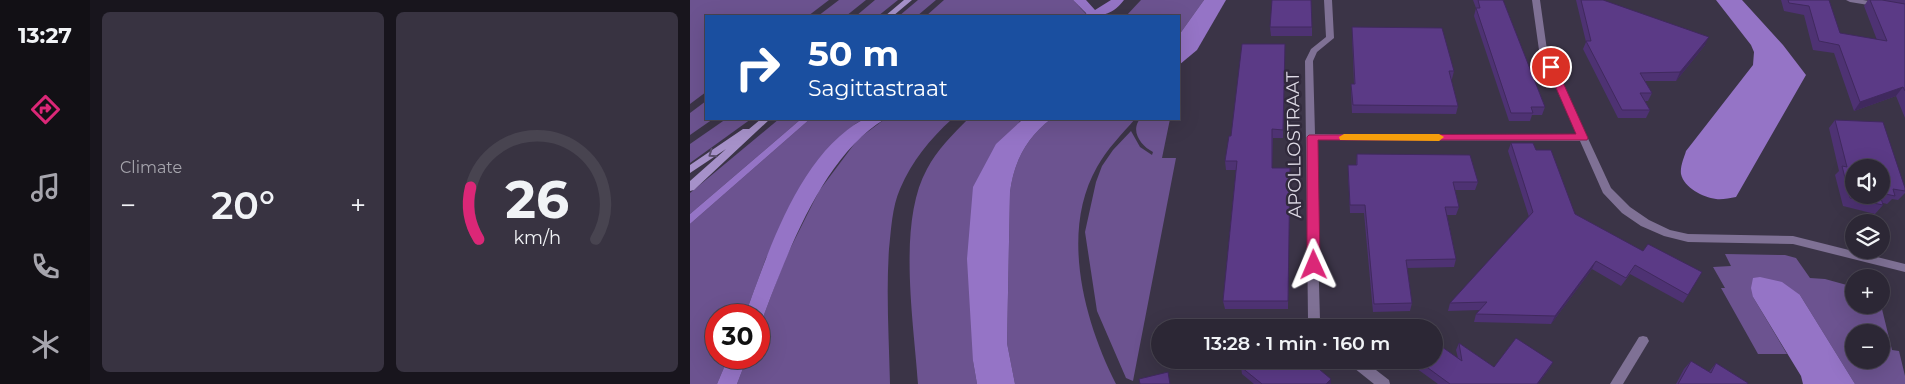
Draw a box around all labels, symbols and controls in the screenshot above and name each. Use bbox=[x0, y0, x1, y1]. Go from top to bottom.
text: 13:27 bbox=[18, 22, 72, 49]
text: 50 m bbox=[808, 32, 899, 75]
icon: right bbox=[725, 35, 790, 100]
pin bbox=[1530, 46, 1572, 88]
icon: arrive bbox=[1537, 53, 1565, 81]
street label: APOLLOSTRAAT bbox=[1282, 71, 1306, 219]
text: Sagittastraat bbox=[808, 75, 948, 102]
icon: directions bbox=[28, 92, 63, 127]
one-way arrow bbox=[708, 148, 718, 157]
text: Climate bbox=[120, 158, 182, 177]
map controls bbox=[1845, 159, 1890, 369]
button: sound bbox=[1845, 159, 1890, 204]
text: 26 bbox=[505, 168, 569, 231]
icon: music bbox=[28, 170, 63, 205]
text: 20° bbox=[211, 182, 275, 229]
text: − bbox=[120, 188, 136, 222]
text: + bbox=[350, 188, 366, 222]
button: layers bbox=[1845, 214, 1890, 259]
text: km/h bbox=[513, 227, 561, 248]
position arrow bbox=[1287, 238, 1339, 290]
icon: phone bbox=[28, 249, 63, 284]
button: + bbox=[1845, 269, 1890, 314]
speed limit sign: 30 bbox=[705, 304, 770, 369]
button: − bbox=[1845, 324, 1890, 369]
icon: climate bbox=[28, 327, 63, 362]
text: 13:28 · 1 min · 160 m bbox=[1204, 332, 1390, 355]

